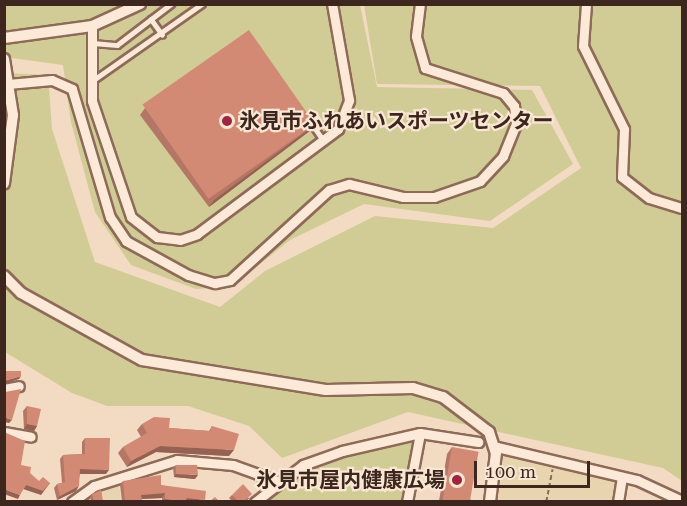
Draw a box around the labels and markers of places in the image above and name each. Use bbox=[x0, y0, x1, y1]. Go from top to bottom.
place label: 氷見市ふれあいスポーツセンター bbox=[239, 108, 554, 134]
marker: 氷見市ふれあいスポーツセンター bbox=[220, 114, 234, 128]
place label: 氷見市屋内健康広場 bbox=[256, 467, 445, 493]
marker: 氷見市屋内健康広場 bbox=[450, 473, 464, 487]

